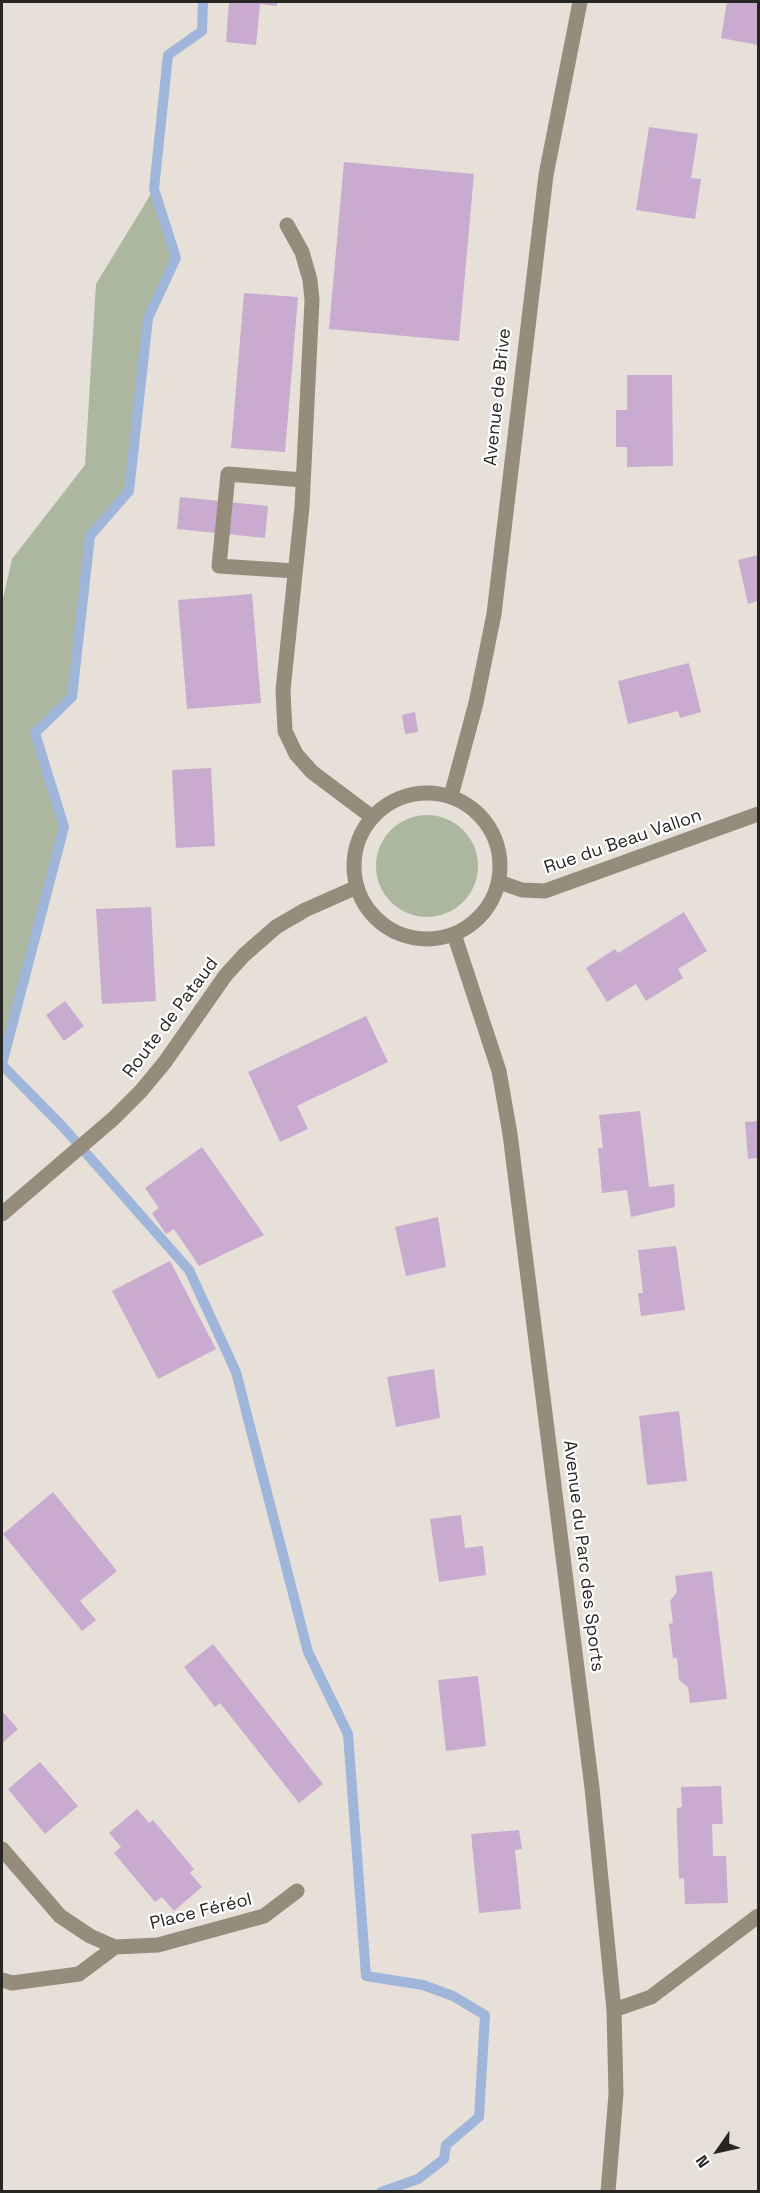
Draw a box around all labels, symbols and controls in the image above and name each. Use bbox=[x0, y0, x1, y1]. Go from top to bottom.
street label: Avenue de Brive bbox=[480, 327, 516, 467]
street label: Rue du Beau Vallon bbox=[541, 805, 705, 879]
street label: Route de Pataud bbox=[119, 954, 223, 1082]
street label: Avenue du Parc des Sports bbox=[558, 1439, 608, 1673]
street label: Place Féréol bbox=[148, 1889, 254, 1935]
north arrow bbox=[688, 2121, 748, 2181]
text: N bbox=[691, 2151, 714, 2172]

